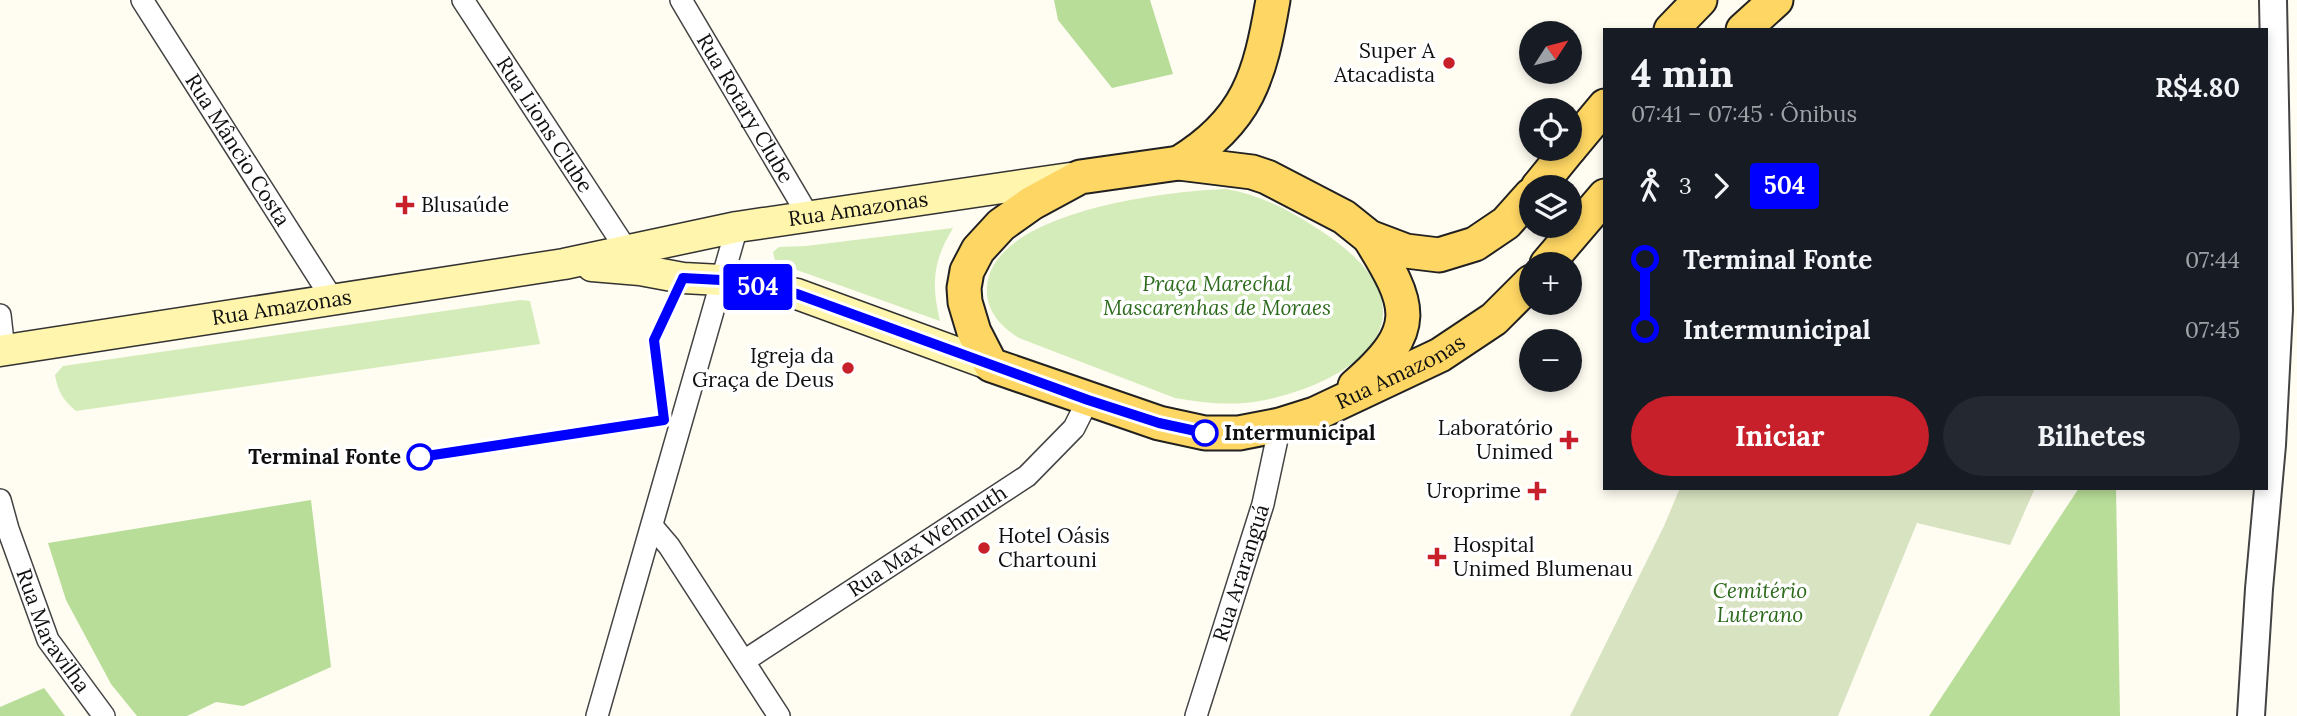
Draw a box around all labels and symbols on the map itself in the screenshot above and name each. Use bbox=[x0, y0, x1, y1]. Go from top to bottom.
north arrow bbox=[1519, 21, 1582, 84]
street label: Rua Rotary Clube bbox=[691, 29, 800, 188]
place label: Super A Atacadista bbox=[1333, 37, 1436, 88]
street label: Rua Lions Clube bbox=[491, 51, 599, 197]
marker: Super A Atacadista bbox=[1441, 55, 1457, 71]
street label: Rua Mâncio Costa bbox=[179, 69, 297, 231]
street label: Rua Amazonas bbox=[786, 185, 930, 232]
place label: Blusaúde bbox=[421, 191, 509, 218]
marker: Blusaúde bbox=[395, 195, 415, 215]
line badge: 504 bbox=[718, 264, 798, 310]
park label: Praça Marechal Mascarenhas de Moraes bbox=[1103, 270, 1331, 321]
street label: Rua Amazonas bbox=[210, 283, 353, 331]
street label: Rua Amazonas bbox=[1331, 328, 1470, 415]
place label: Igreja da Graça de Deus bbox=[692, 342, 834, 393]
marker: Igreja da Graça de Deus bbox=[840, 360, 856, 376]
place label: Laboratório Unimed bbox=[1438, 414, 1553, 465]
place label: Intermunicipal bbox=[1224, 419, 1376, 446]
marker: Intermunicipal bbox=[1192, 420, 1218, 446]
marker: Laboratório Unimed bbox=[1559, 430, 1579, 450]
place label: Terminal Fonte bbox=[248, 443, 401, 470]
marker: Terminal Fonte bbox=[407, 444, 433, 470]
place label: Uroprime bbox=[1426, 477, 1521, 504]
street label: Rua Max Wehmuth bbox=[842, 479, 1012, 603]
marker: Uroprime bbox=[1527, 481, 1547, 501]
street label: Rua Araranguá bbox=[1206, 501, 1275, 645]
place label: Hotel Oásis Chartouni bbox=[998, 522, 1110, 573]
place label: Hospital Unimed Blumenau bbox=[1453, 531, 1633, 582]
marker: Hotel Oásis Chartouni bbox=[976, 540, 992, 556]
marker: Hospital Unimed Blumenau bbox=[1427, 547, 1447, 567]
street label: Rua Maravilha bbox=[10, 565, 97, 698]
park label: Cemitério Luterano bbox=[1713, 577, 1807, 628]

